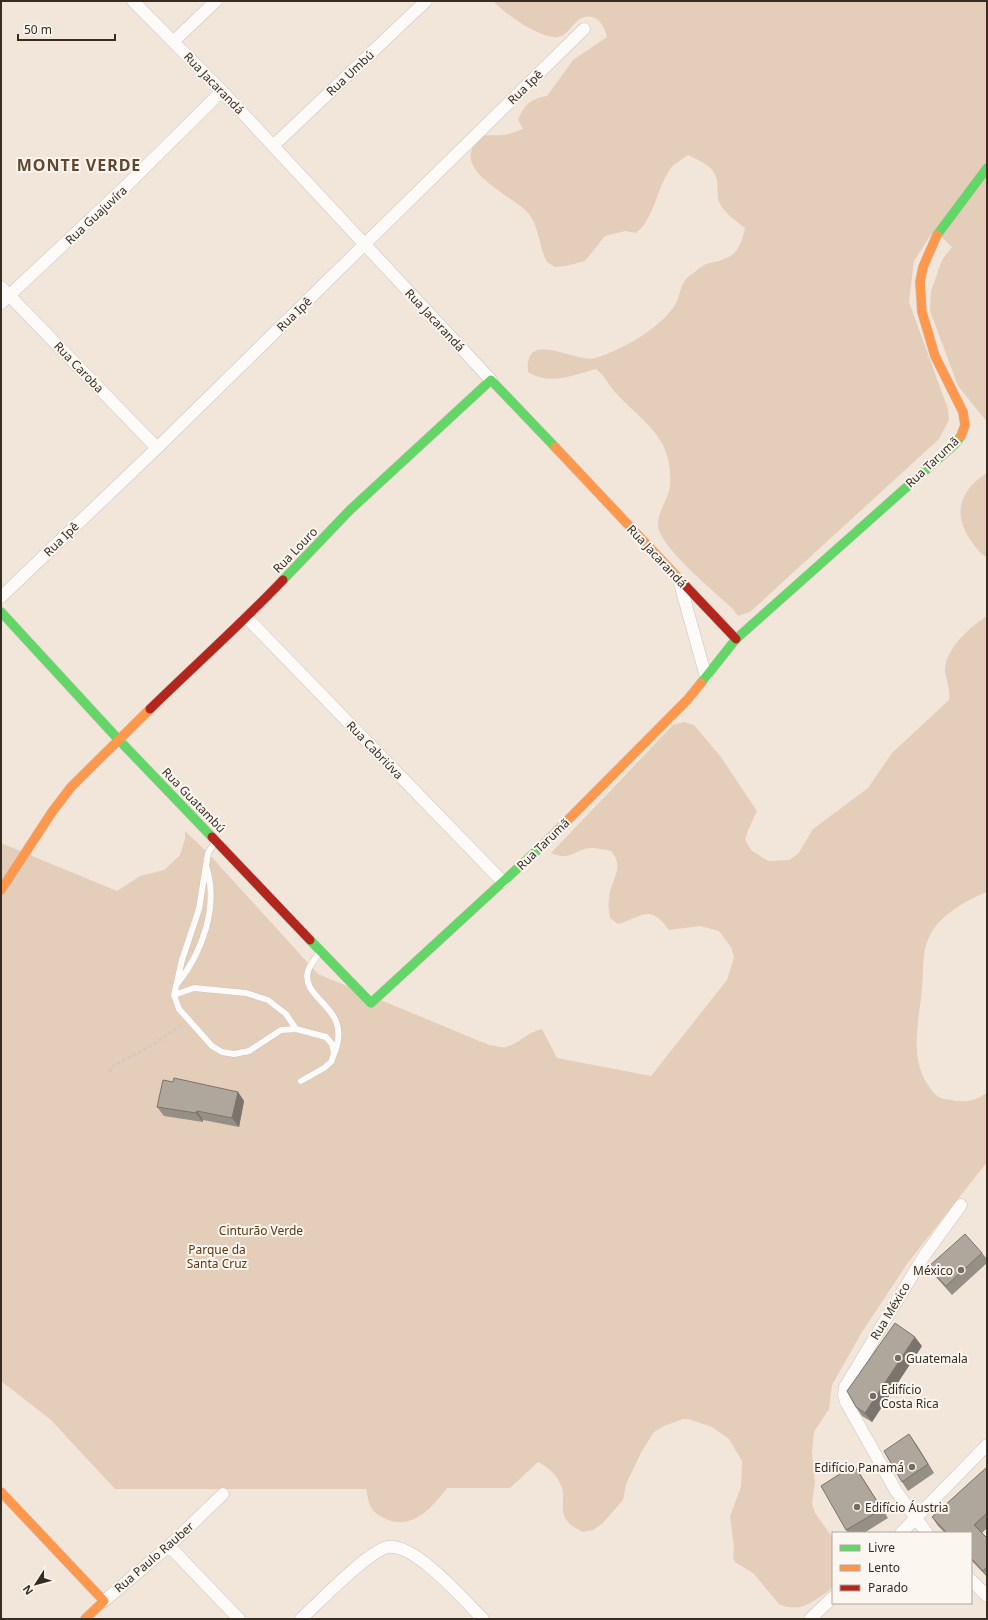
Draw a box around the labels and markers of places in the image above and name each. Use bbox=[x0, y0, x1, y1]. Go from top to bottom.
place label: México bbox=[913, 1262, 953, 1279]
marker: México bbox=[956, 1265, 966, 1275]
place label: Guatemala bbox=[906, 1350, 968, 1367]
marker: Guatemala bbox=[893, 1353, 903, 1363]
place label: Edifício Costa Rica bbox=[881, 1381, 939, 1412]
marker: Edifício Costa Rica bbox=[868, 1391, 878, 1401]
place label: Edifício Panamá bbox=[814, 1459, 904, 1476]
marker: Edifício Panamá bbox=[907, 1462, 917, 1472]
place label: Edifício Áustria bbox=[865, 1499, 949, 1516]
marker: Edifício Áustria bbox=[852, 1502, 862, 1512]

